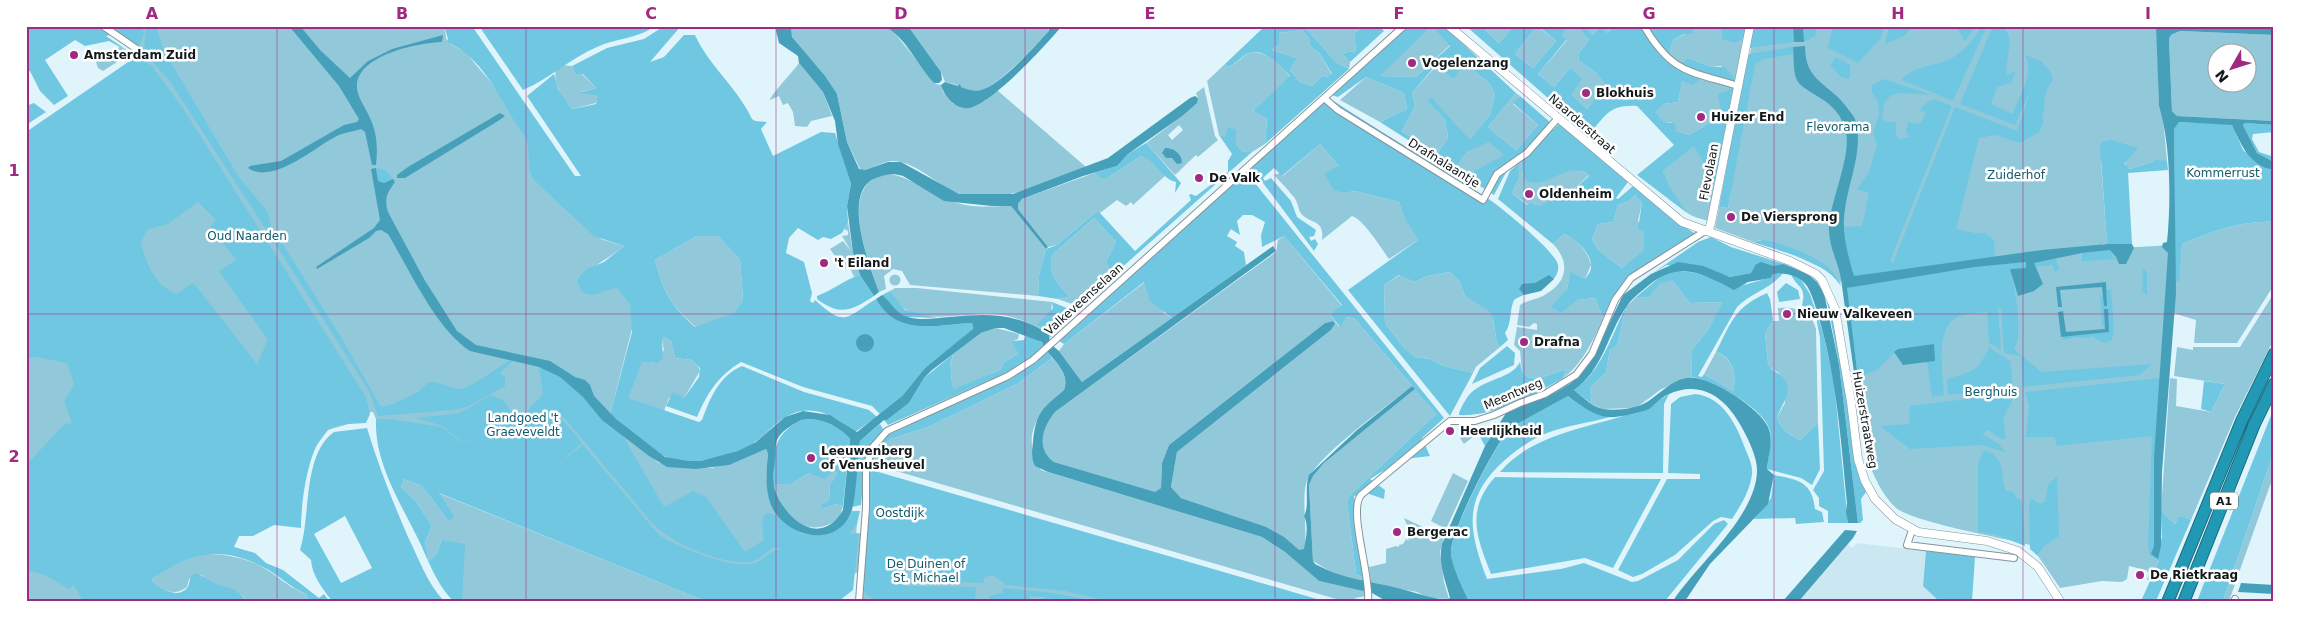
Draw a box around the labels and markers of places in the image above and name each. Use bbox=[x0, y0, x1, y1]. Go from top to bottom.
place label: Amsterdam Zuid bbox=[84, 48, 196, 62]
marker: Amsterdam Zuid bbox=[68, 49, 80, 61]
place label: Vogelenzang bbox=[1422, 56, 1509, 70]
marker: Vogelenzang bbox=[1406, 57, 1418, 69]
place label: Blokhuis bbox=[1596, 86, 1654, 100]
marker: Blokhuis bbox=[1580, 87, 1592, 99]
place label: Huizer End bbox=[1711, 110, 1784, 124]
marker: Huizer End bbox=[1695, 111, 1707, 123]
place label: De Valk bbox=[1209, 171, 1261, 185]
marker: De Valk bbox=[1193, 172, 1205, 184]
place label: Oldenheim bbox=[1539, 187, 1612, 201]
marker: Oldenheim bbox=[1523, 188, 1535, 200]
place label: De Viersprong bbox=[1741, 210, 1838, 224]
marker: De Viersprong bbox=[1725, 211, 1737, 223]
place label: 't Eiland bbox=[834, 256, 889, 270]
marker: 't Eiland bbox=[818, 257, 830, 269]
place label: Nieuw Valkeveen bbox=[1797, 307, 1912, 321]
marker: Nieuw Valkeveen bbox=[1781, 308, 1793, 320]
place label: Drafna bbox=[1534, 335, 1580, 349]
marker: Drafna bbox=[1518, 336, 1530, 348]
place label: Heerlijkheid bbox=[1460, 424, 1542, 438]
marker: Heerlijkheid bbox=[1444, 425, 1456, 437]
place label: Leeuwenberg of Venusheuvel bbox=[821, 444, 925, 472]
marker: Leeuwenberg of Venusheuvel bbox=[805, 452, 817, 464]
place label: Bergerac bbox=[1407, 525, 1468, 539]
marker: Bergerac bbox=[1391, 526, 1403, 538]
place label: De Rietkraag bbox=[2150, 568, 2238, 582]
marker: De Rietkraag bbox=[2134, 569, 2146, 581]

